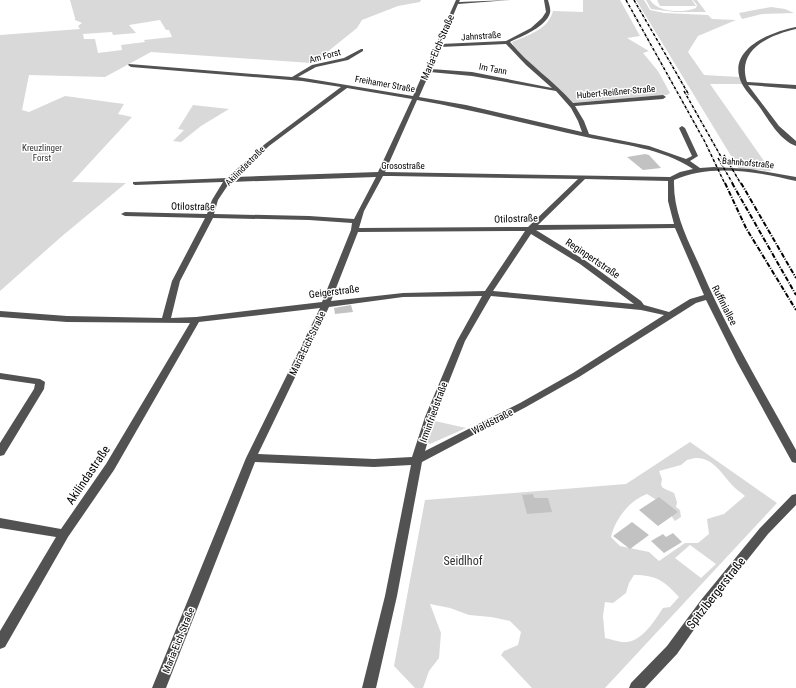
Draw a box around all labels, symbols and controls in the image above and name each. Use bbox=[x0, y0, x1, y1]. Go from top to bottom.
street label: Maria-Eich-Straße bbox=[419, 13, 456, 81]
street label: Jahnstraße bbox=[461, 30, 501, 42]
street label: Am Forst bbox=[308, 47, 342, 65]
street label: Im Tann bbox=[478, 61, 508, 77]
street label: Freihamer Straße bbox=[354, 74, 416, 94]
street label: Hubert-Reißner-Straße bbox=[576, 84, 656, 100]
park label: Kreuzlinger Forst bbox=[22, 143, 62, 163]
street label: Akilindastraße bbox=[223, 144, 267, 188]
street label: Bahnhofstraße bbox=[722, 156, 774, 170]
street label: Grosostraße bbox=[381, 161, 425, 171]
street label: Otilostraße bbox=[171, 201, 215, 212]
street label: Otilostraße bbox=[494, 212, 538, 225]
street label: Reginpertstraße bbox=[564, 236, 622, 281]
street label: Geigerstraße bbox=[308, 283, 360, 300]
street label: Ruffiniallee bbox=[710, 283, 739, 327]
street label: Maria-Eich-Straße bbox=[287, 309, 328, 377]
street label: Irminfriedstraße bbox=[417, 380, 450, 444]
street label: Waldstraße bbox=[470, 406, 515, 436]
street label: Akilindastraße bbox=[63, 443, 113, 507]
park label: Seidlhof bbox=[444, 554, 483, 568]
street label: Spitzlbergerstraße bbox=[684, 554, 748, 632]
street label: Maria-Eich-Straße bbox=[160, 605, 197, 675]

